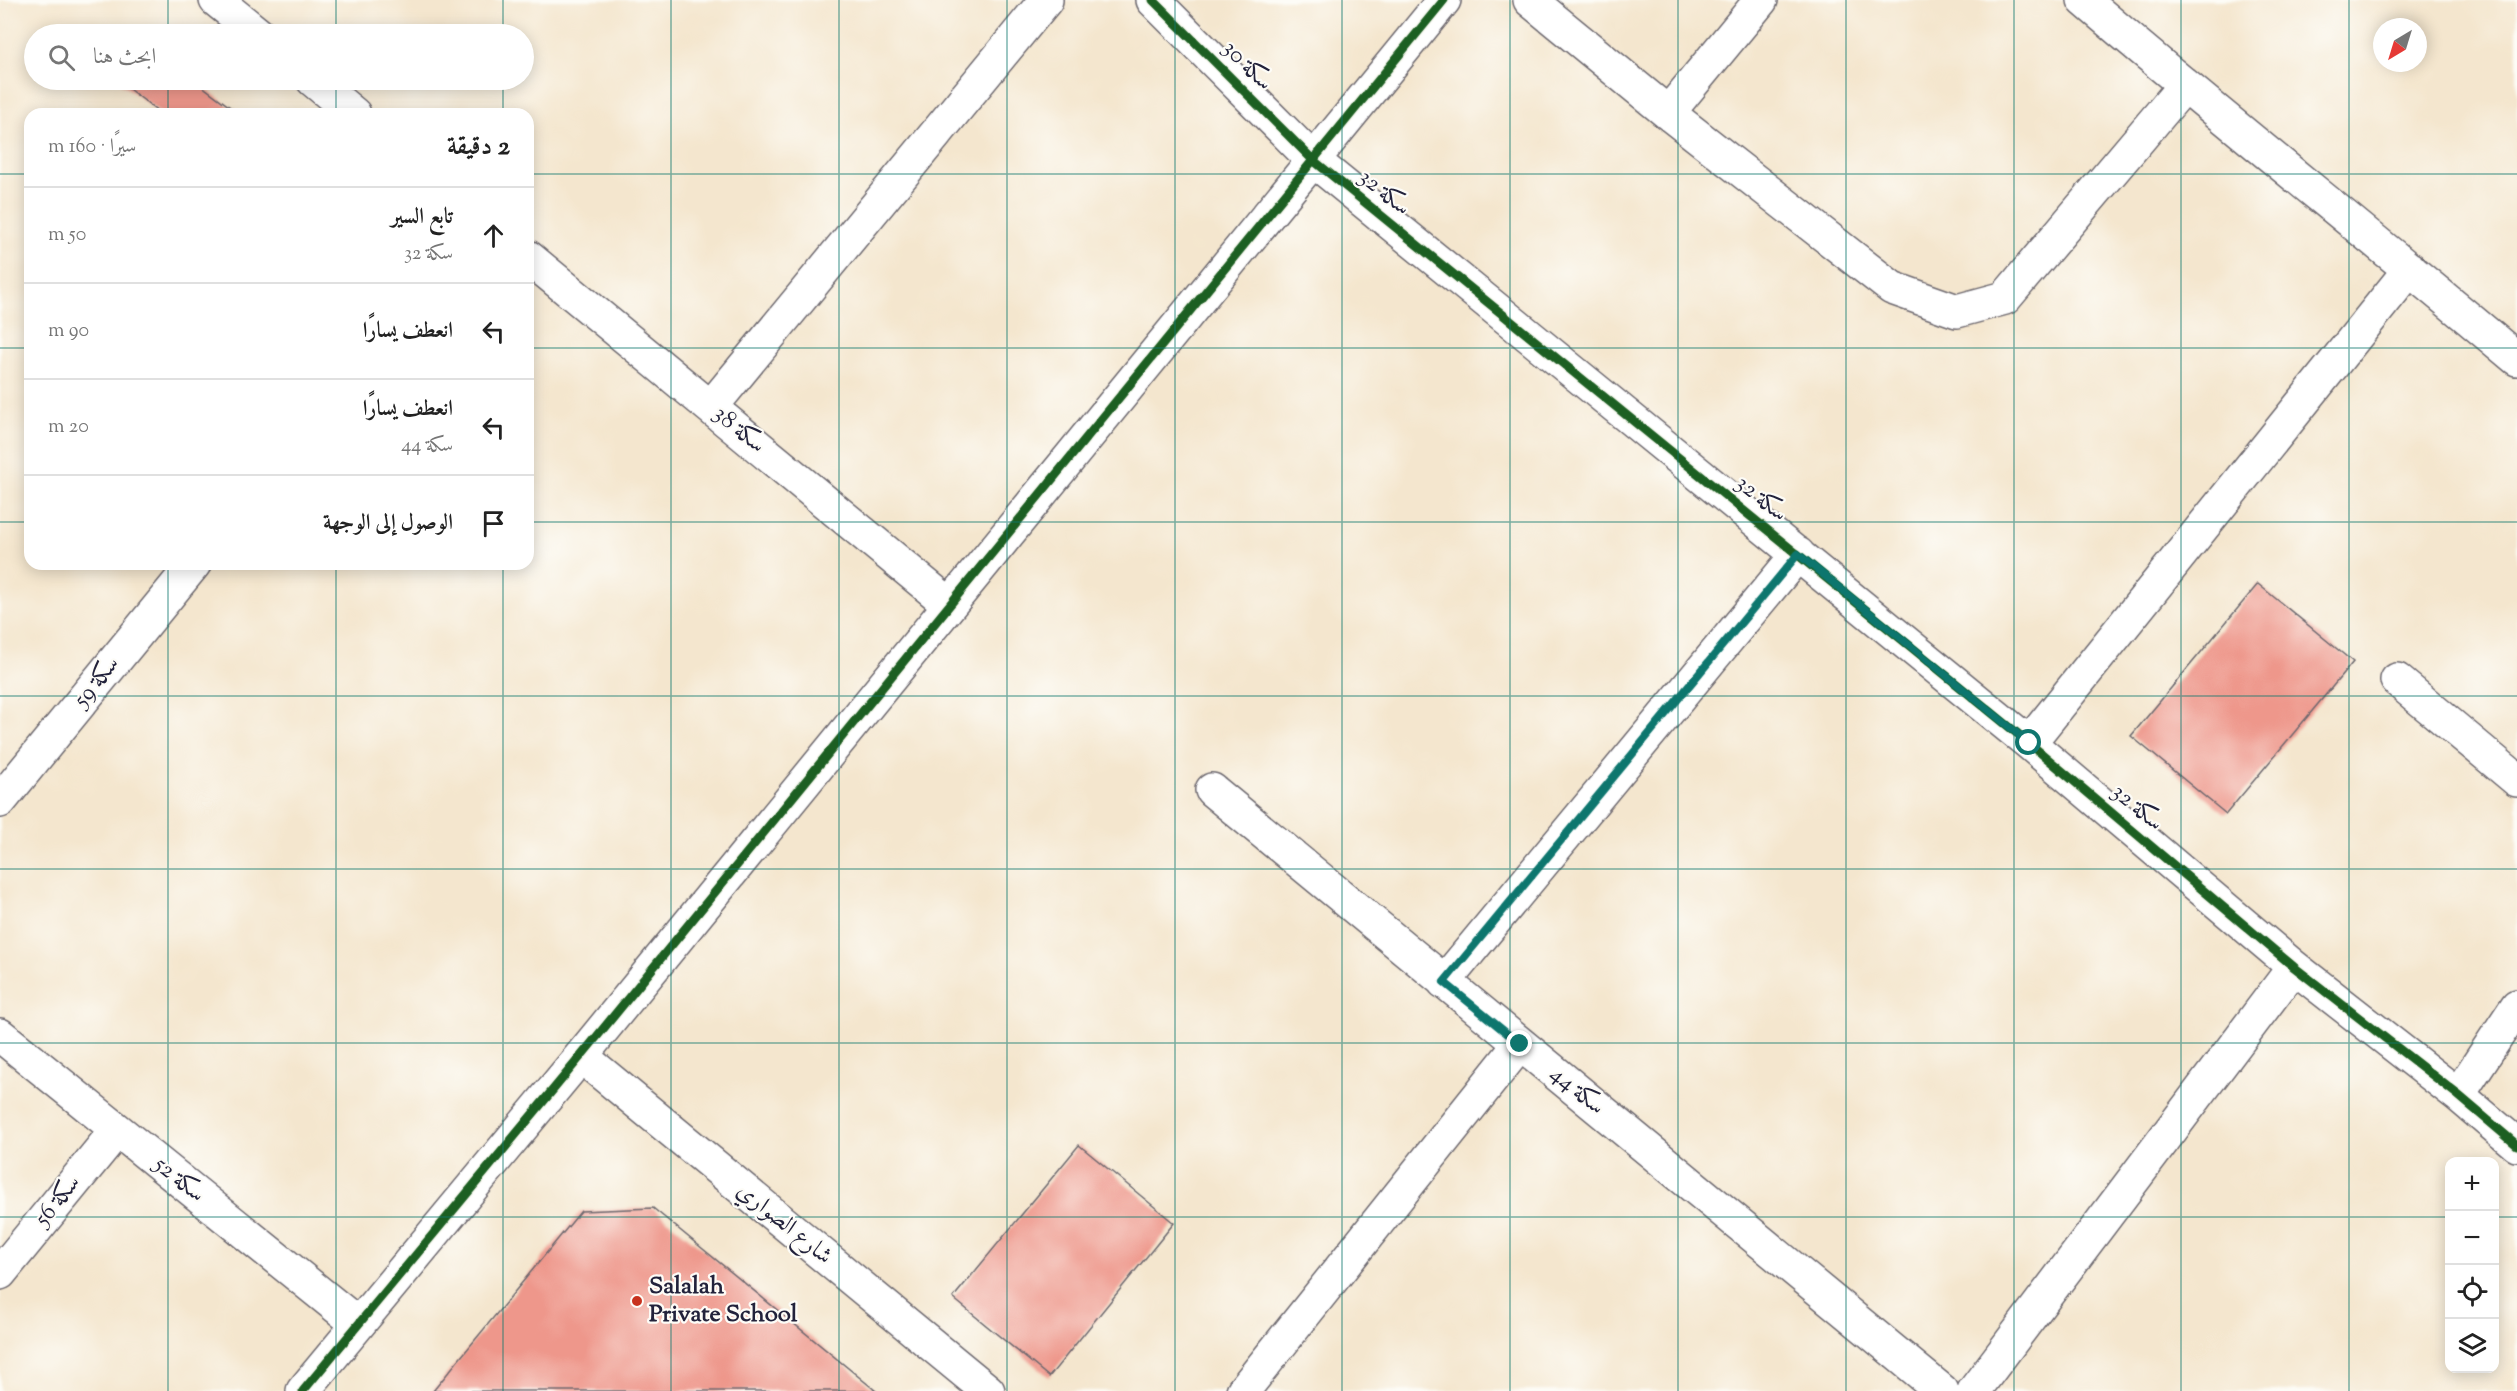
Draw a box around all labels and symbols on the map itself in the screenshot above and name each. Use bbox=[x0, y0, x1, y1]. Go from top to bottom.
north arrow bbox=[2373, 18, 2427, 72]
street label: سكة 30 bbox=[1214, 33, 1280, 99]
street label: سكة 32 bbox=[1350, 161, 1418, 225]
street label: سكة 38 bbox=[705, 398, 773, 462]
street label: سكة 32 bbox=[1727, 467, 1795, 531]
street label: سكة 59 bbox=[64, 649, 128, 717]
route start bbox=[2015, 729, 2041, 755]
street label: سكة 32 bbox=[2104, 776, 2170, 840]
route end bbox=[1506, 1030, 1532, 1056]
street label: سكة 44 bbox=[1542, 1058, 1612, 1124]
street label: سكة 52 bbox=[144, 1147, 212, 1211]
street label: سكة 56 bbox=[25, 1168, 89, 1236]
street label: شارع الصواري bbox=[728, 1175, 839, 1274]
place label: Salalah Private School bbox=[649, 1270, 798, 1332]
marker: Salalah Private School bbox=[630, 1294, 644, 1308]

